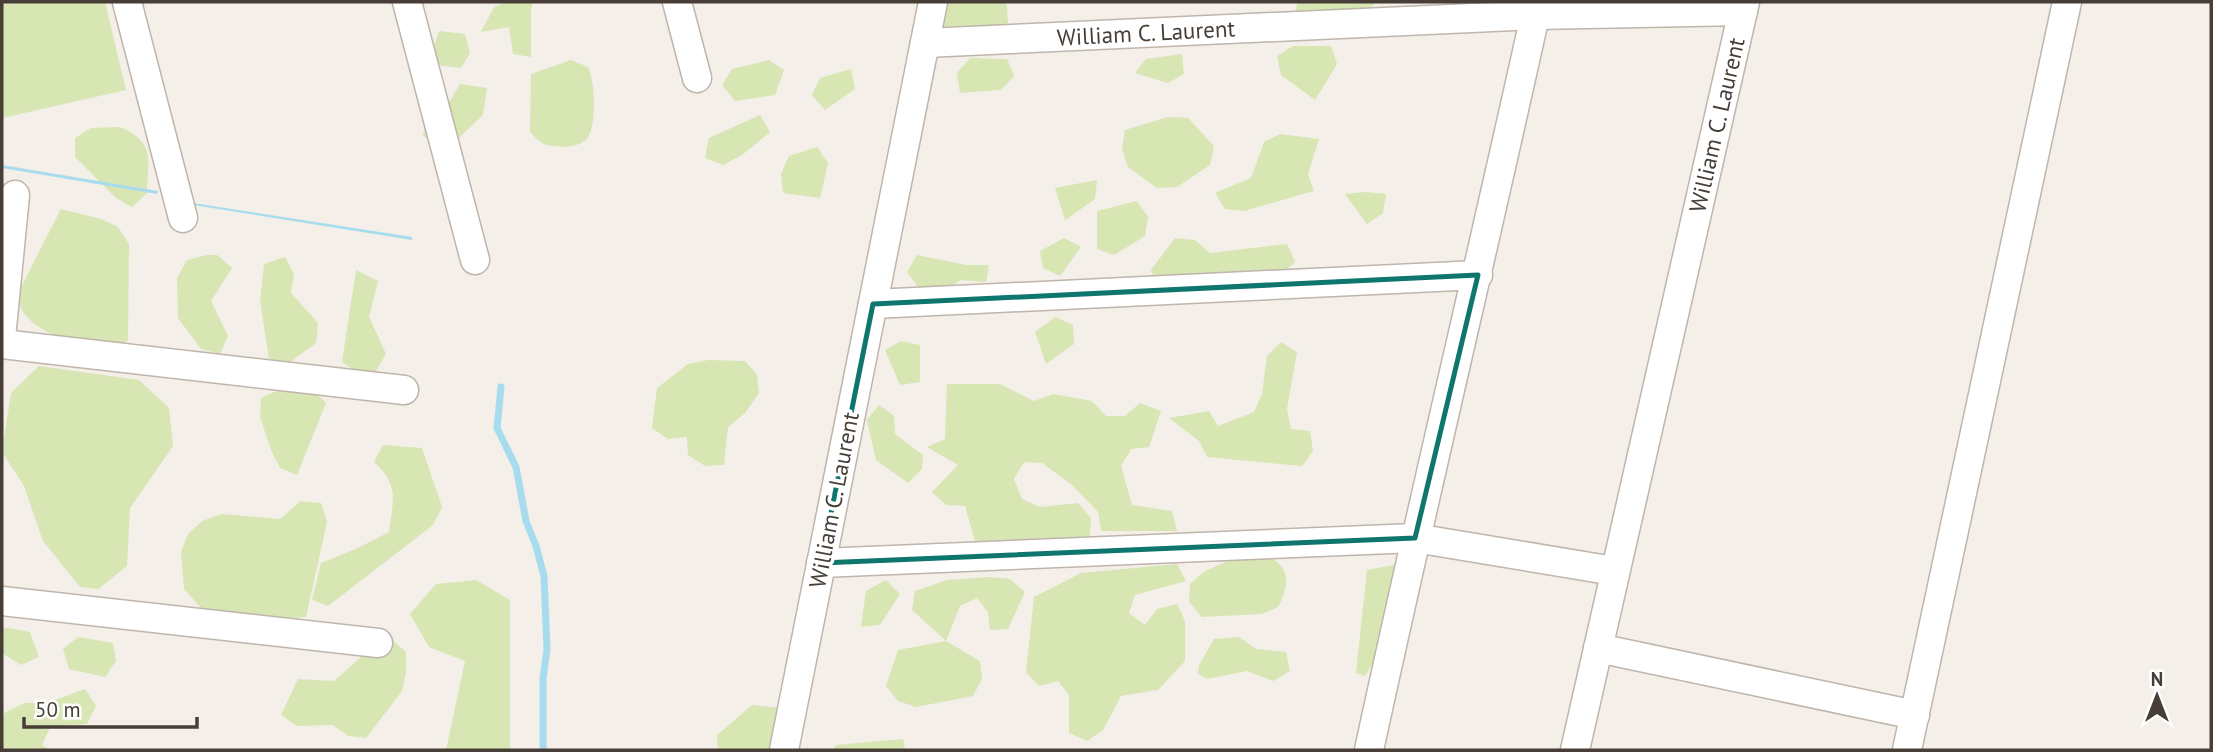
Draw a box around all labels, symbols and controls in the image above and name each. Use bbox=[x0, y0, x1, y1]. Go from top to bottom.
street label: William C. Laurent bbox=[1056, 13, 1236, 52]
street label: William C. Laurent bbox=[1682, 34, 1751, 215]
street label: William C. Laurent bbox=[802, 409, 865, 590]
north arrow bbox=[2122, 661, 2192, 731]
text: N bbox=[2151, 667, 2163, 691]
scale bar bbox=[24, 686, 198, 730]
text: 50 m bbox=[35, 696, 81, 723]

